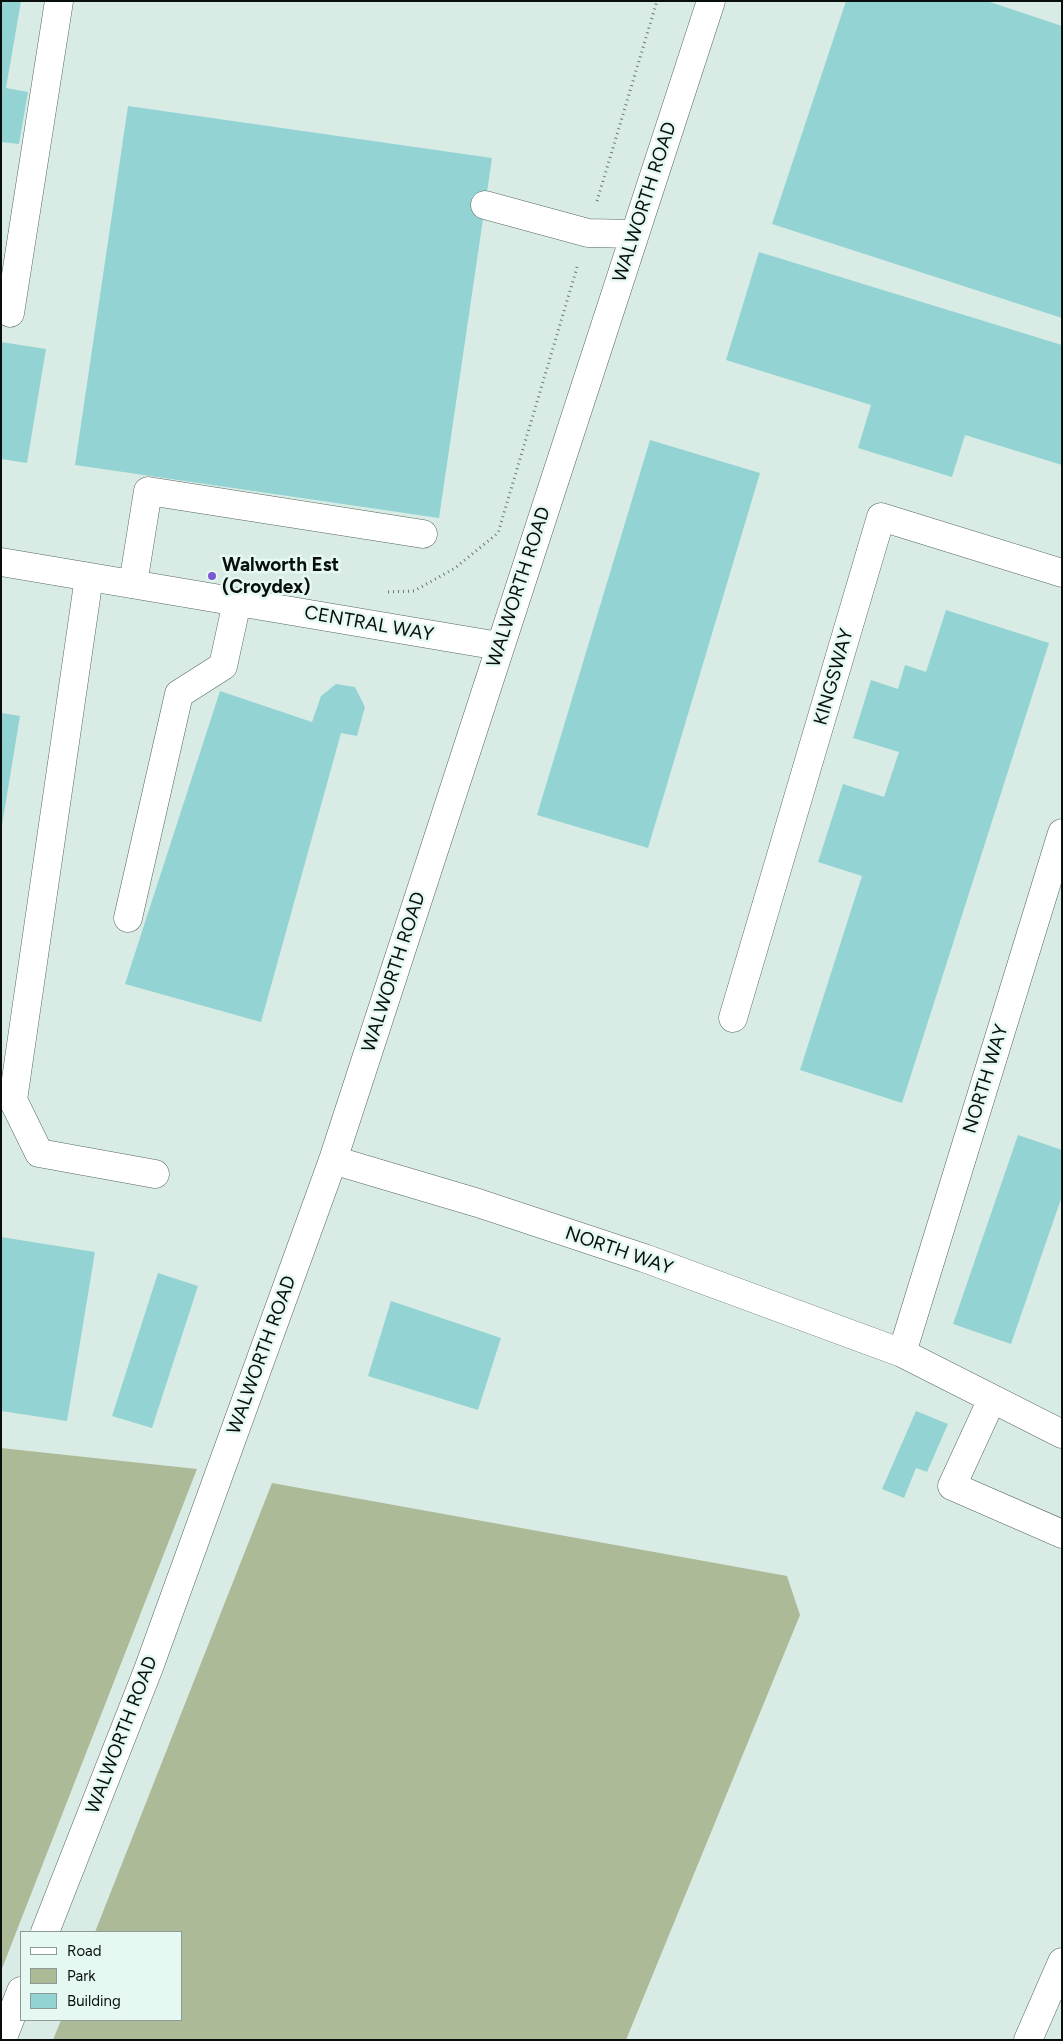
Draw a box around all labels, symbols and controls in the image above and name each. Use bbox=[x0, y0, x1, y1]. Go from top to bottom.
street label: WALWORTH ROAD bbox=[608, 119, 682, 285]
street label: WALWORTH ROAD bbox=[482, 504, 556, 670]
place label: Walworth Est (Croydex) bbox=[222, 554, 339, 598]
marker: Walworth Est (Croydex) bbox=[206, 570, 218, 582]
street label: CENTRAL WAY bbox=[302, 601, 436, 647]
street label: KINGSWAY bbox=[809, 626, 859, 728]
street label: WALWORTH ROAD bbox=[357, 889, 431, 1055]
street label: NORTH WAY bbox=[959, 1022, 1013, 1136]
street label: NORTH WAY bbox=[562, 1222, 676, 1280]
street label: WALWORTH ROAD bbox=[223, 1273, 301, 1437]
street label: WALWORTH ROAD bbox=[81, 1653, 163, 1817]
legend bbox=[20, 1931, 182, 2021]
text: Road bbox=[67, 1942, 102, 1960]
text: Park bbox=[67, 1967, 96, 1985]
text: Building bbox=[67, 1992, 121, 2010]

